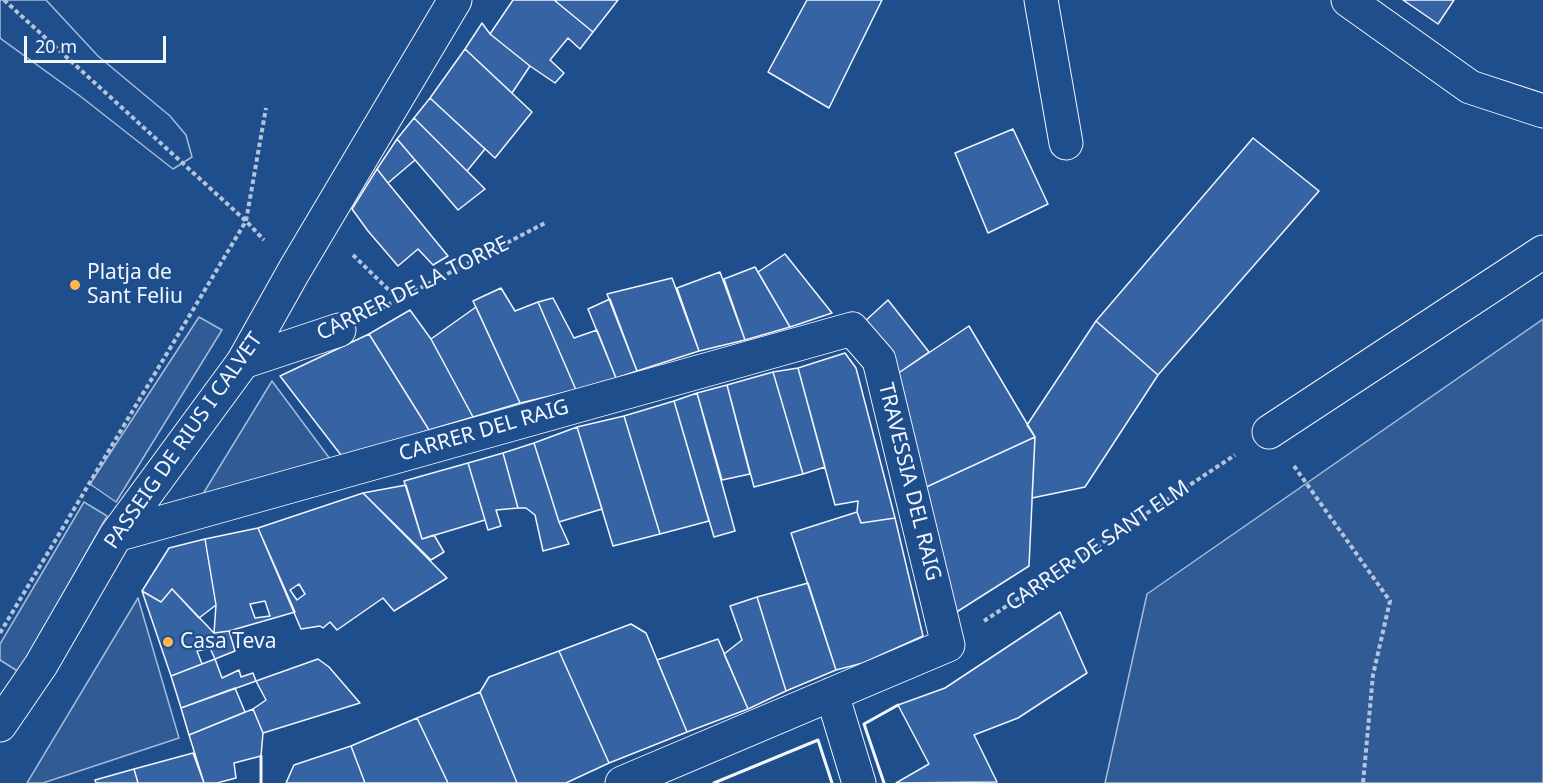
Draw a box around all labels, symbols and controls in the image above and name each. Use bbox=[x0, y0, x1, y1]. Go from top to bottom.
scale bar bbox=[27, 24, 170, 62]
text: 20 m bbox=[35, 34, 77, 58]
street label: CARRER DE LA TORRE bbox=[313, 231, 513, 347]
place label: Platja de Sant Feliu bbox=[87, 260, 183, 310]
marker: Platja de Sant Feliu bbox=[68, 278, 82, 292]
street label: PASSEIG DE RIUS I CALVET bbox=[100, 328, 268, 554]
street label: TRAVESSIA DEL RAIG bbox=[872, 380, 946, 584]
street label: CARRER DEL RAIG bbox=[396, 395, 572, 467]
street label: CARRER DE SANT ELM bbox=[1002, 475, 1194, 617]
place label: Casa Teva bbox=[180, 629, 276, 655]
marker: Casa Teva bbox=[161, 635, 175, 649]

